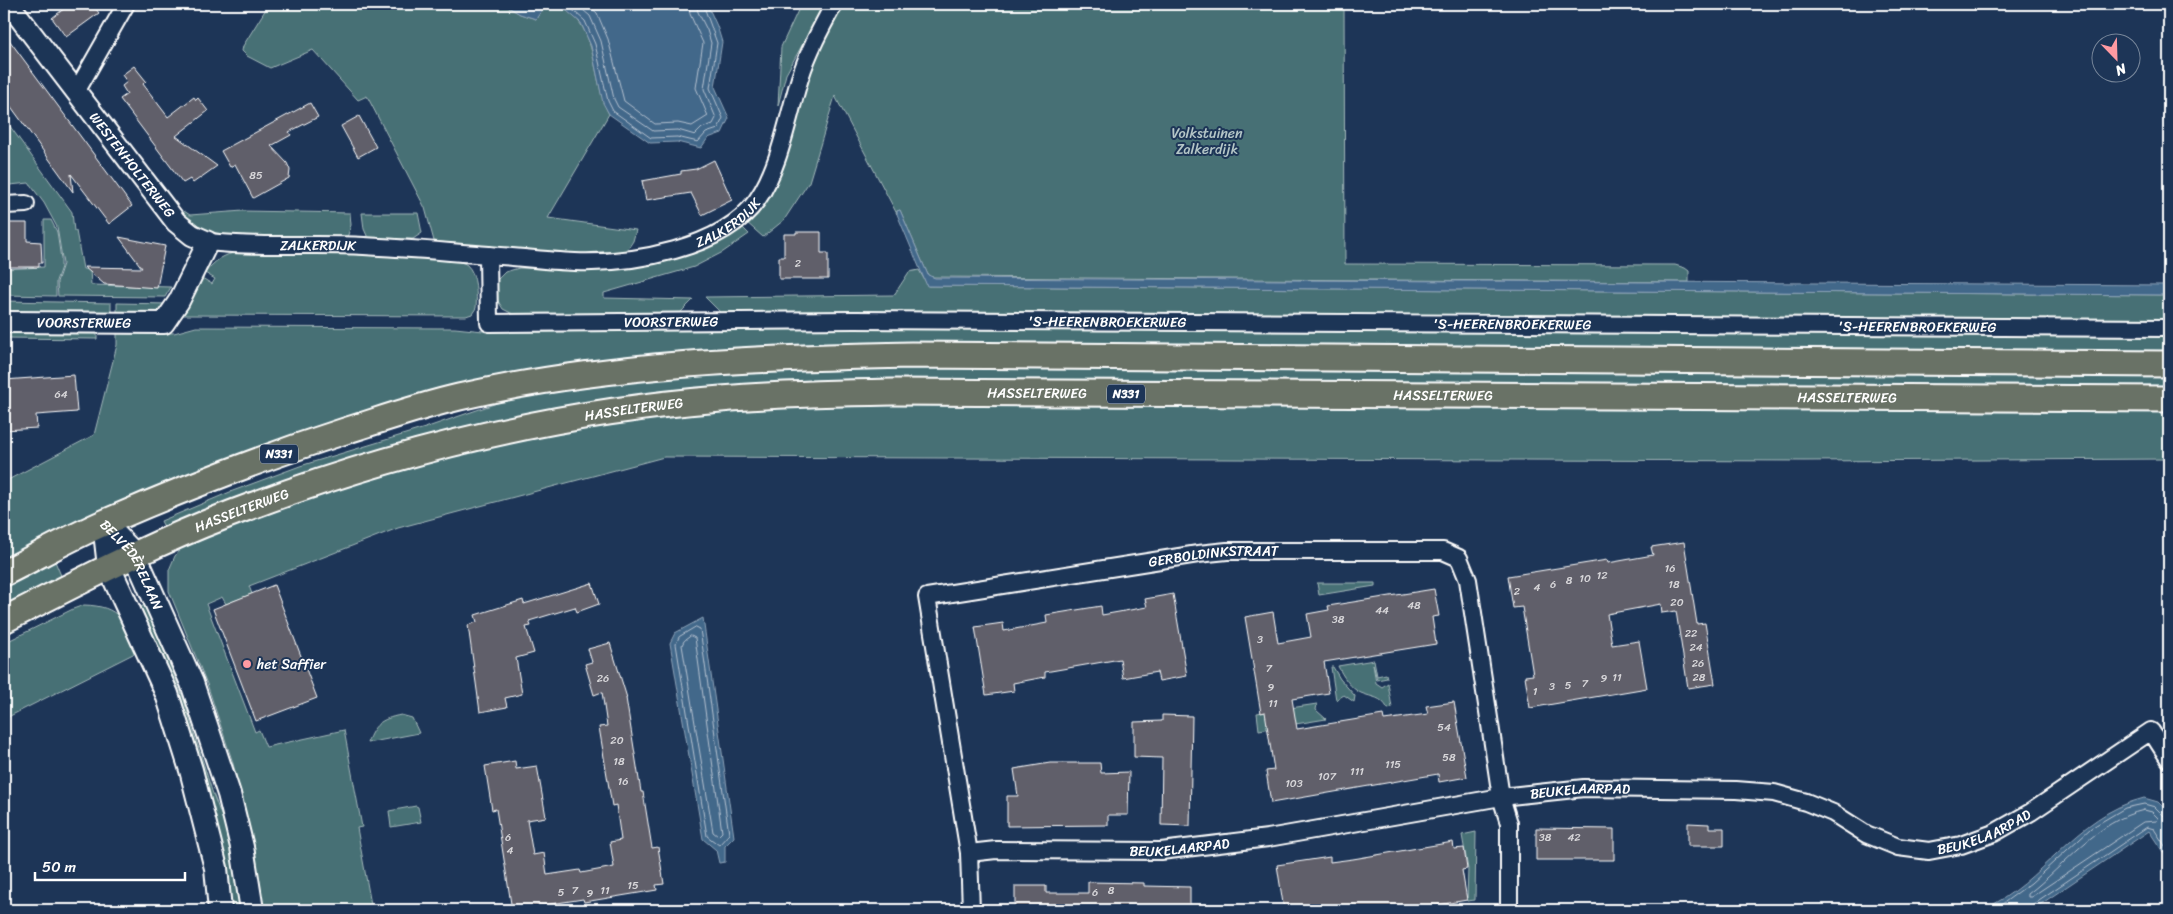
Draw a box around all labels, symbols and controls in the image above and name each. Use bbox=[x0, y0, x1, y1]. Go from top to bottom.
north arrow bbox=[2090, 32, 2140, 82]
text: N bbox=[2111, 56, 2131, 83]
street label: WESTENHOLTERWEG bbox=[82, 106, 182, 224]
park label: Volkstuinen Zalkerdijk bbox=[1171, 121, 1243, 162]
house number: 85 bbox=[249, 166, 263, 185]
street label: ZALKERDIJK bbox=[692, 191, 768, 254]
street label: ZALKERDIJK bbox=[280, 232, 358, 258]
house number: 2 bbox=[795, 254, 802, 273]
street label: VOORSTERWEG bbox=[624, 309, 718, 334]
street label: 'S-HEERENBROEKERWEG bbox=[1028, 309, 1187, 335]
street label: VOORSTERWEG bbox=[37, 310, 131, 335]
street label: 'S-HEERENBROEKERWEG bbox=[1433, 311, 1592, 337]
street label: 'S-HEERENBROEKERWEG bbox=[1838, 313, 1997, 339]
street label: HASSELTERWEG bbox=[987, 380, 1087, 406]
street label: HASSELTERWEG bbox=[1393, 382, 1493, 408]
road number: N331 bbox=[1107, 384, 1145, 404]
street label: HASSELTERWEG bbox=[1797, 384, 1897, 410]
house number: 64 bbox=[54, 385, 68, 404]
street label: HASSELTERWEG bbox=[582, 390, 685, 428]
road number: N331 bbox=[260, 444, 298, 464]
street label: HASSELTERWEG bbox=[190, 481, 293, 539]
street label: BELVÉDÈRELAAN bbox=[94, 513, 171, 614]
street label: GERBOLDINKSTRAAT bbox=[1147, 538, 1280, 574]
house number: 16 bbox=[1665, 559, 1675, 578]
house number: 12 bbox=[1596, 566, 1608, 585]
house number: 10 bbox=[1579, 569, 1591, 588]
house number: 8 bbox=[1566, 571, 1573, 590]
house number: 6 bbox=[1550, 575, 1556, 594]
house number: 18 bbox=[1668, 575, 1680, 594]
house number: 4 bbox=[1534, 578, 1541, 597]
house number: 2 bbox=[1514, 582, 1521, 601]
house number: 20 bbox=[1670, 593, 1684, 612]
house number: 48 bbox=[1407, 596, 1421, 615]
house number: 44 bbox=[1375, 601, 1389, 620]
house number: 38 bbox=[1332, 610, 1345, 629]
house number: 22 bbox=[1685, 624, 1698, 643]
house number: 3 bbox=[1257, 630, 1263, 649]
house number: 24 bbox=[1689, 638, 1703, 657]
place label: het Saffier bbox=[256, 652, 327, 677]
house number: 26 bbox=[1692, 654, 1704, 673]
marker: het Saffier bbox=[241, 658, 253, 670]
house number: 7 bbox=[1266, 659, 1273, 678]
house number: 11 bbox=[1612, 668, 1622, 687]
house number: 28 bbox=[1693, 668, 1706, 687]
house number: 26 bbox=[597, 669, 609, 688]
house number: 9 bbox=[1601, 669, 1608, 688]
house number: 7 bbox=[1582, 674, 1589, 693]
house number: 5 bbox=[1565, 676, 1572, 695]
house number: 3 bbox=[1549, 677, 1555, 696]
house number: 9 bbox=[1268, 678, 1275, 697]
house number: 1 bbox=[1533, 682, 1538, 701]
house number: 11 bbox=[1268, 694, 1278, 713]
house number: 54 bbox=[1437, 718, 1451, 737]
house number: 20 bbox=[610, 731, 624, 750]
house number: 58 bbox=[1442, 748, 1456, 767]
house number: 18 bbox=[613, 752, 625, 771]
house number: 115 bbox=[1385, 755, 1401, 774]
house number: 111 bbox=[1350, 762, 1364, 781]
house number: 107 bbox=[1318, 767, 1337, 786]
house number: 16 bbox=[618, 772, 628, 791]
house number: 103 bbox=[1285, 774, 1303, 793]
street label: BEUKELAARPAD bbox=[1529, 775, 1631, 806]
street label: BEUKELAARPAD bbox=[1935, 802, 2036, 862]
house number: 6 bbox=[505, 828, 511, 847]
house number: 38 bbox=[1539, 828, 1552, 847]
house number: 42 bbox=[1567, 828, 1581, 847]
street label: BEUKELAARPAD bbox=[1130, 830, 1232, 864]
house number: 4 bbox=[507, 841, 514, 860]
scale bar bbox=[35, 849, 185, 881]
text: 50 m bbox=[42, 854, 77, 880]
house number: 15 bbox=[627, 876, 639, 895]
house number: 7 bbox=[572, 881, 579, 900]
house number: 11 bbox=[600, 881, 610, 900]
house number: 8 bbox=[1108, 881, 1115, 900]
house number: 5 bbox=[558, 883, 565, 902]
house number: 6 bbox=[1092, 883, 1098, 902]
house number: 9 bbox=[587, 884, 594, 903]

